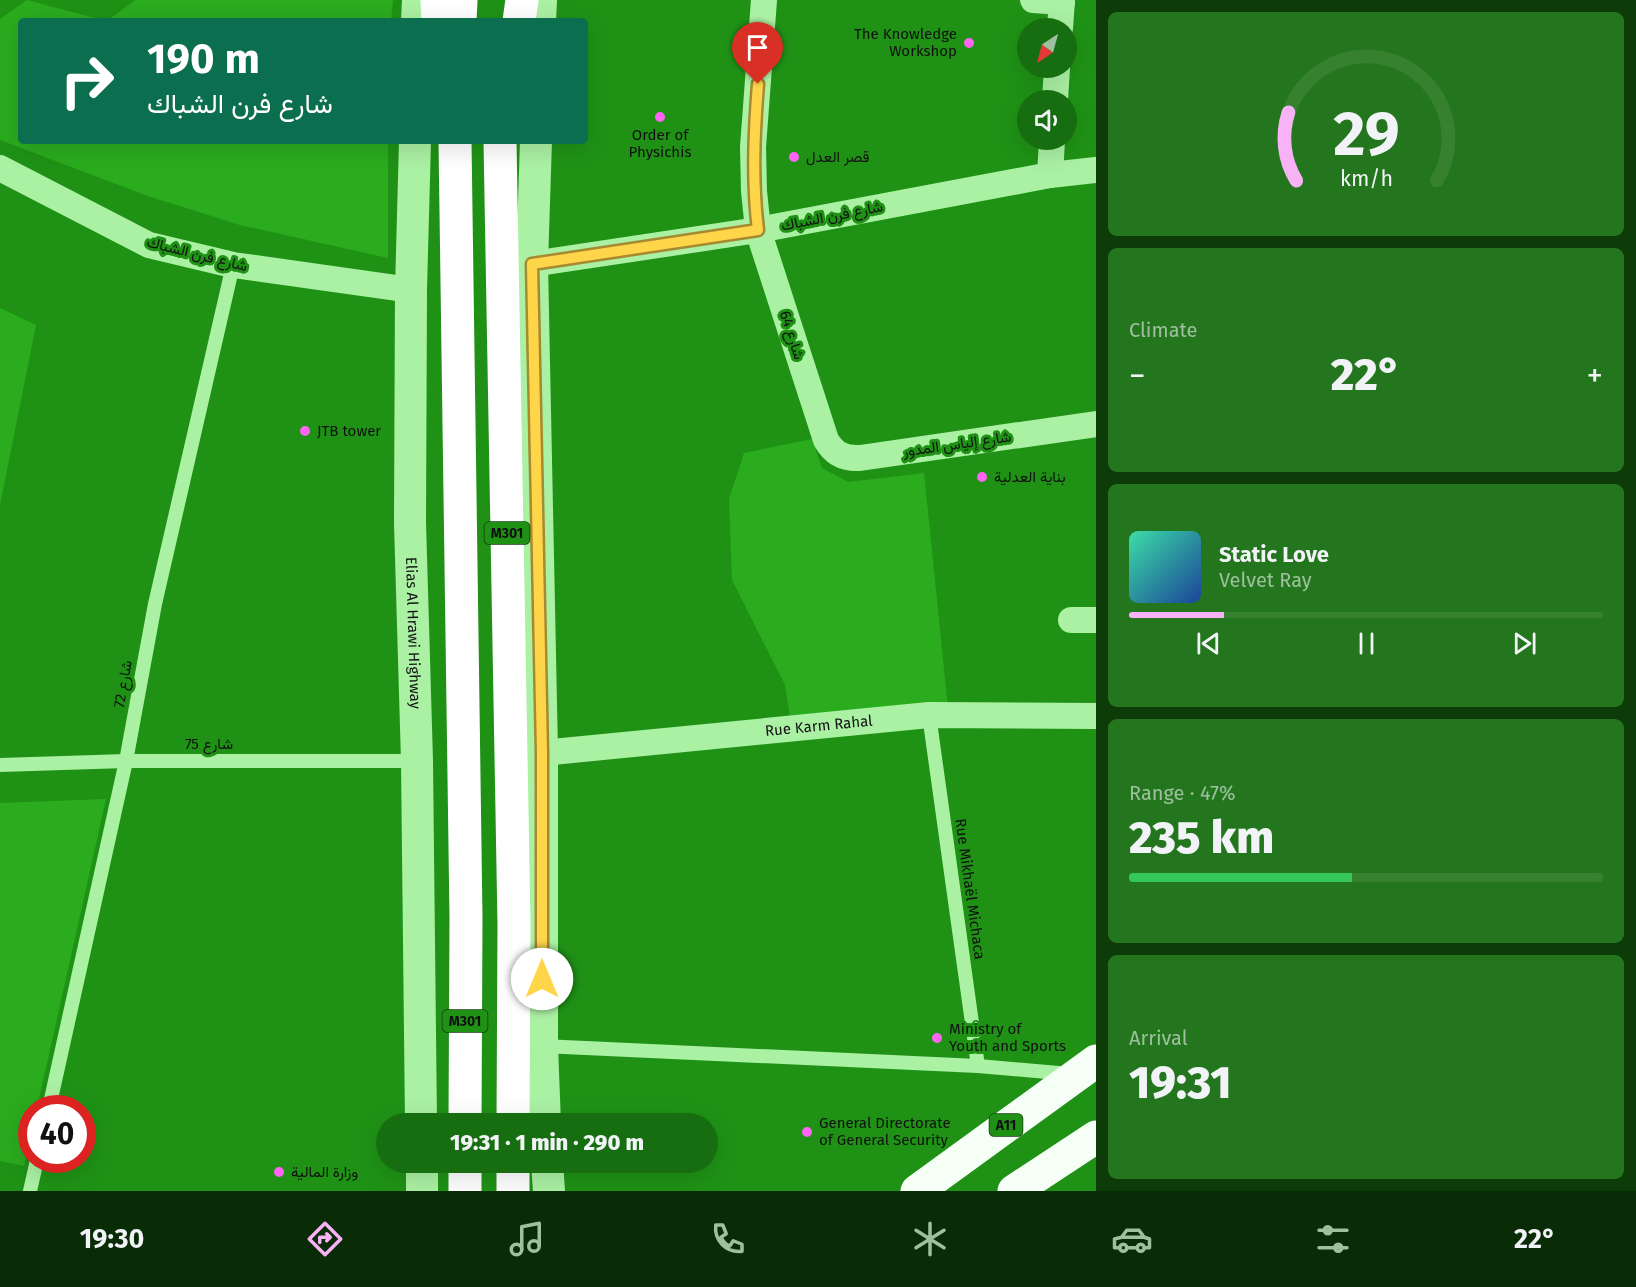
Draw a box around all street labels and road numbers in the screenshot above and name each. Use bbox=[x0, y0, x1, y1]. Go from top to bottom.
street label: شارع فرن الشباك bbox=[780, 197, 885, 237]
street label: شارع فرن الشباك bbox=[144, 233, 249, 277]
street label: شارع 64 bbox=[774, 308, 808, 362]
street label: شارع إلياس المدور bbox=[901, 427, 1013, 463]
road number: M301 bbox=[484, 522, 530, 544]
street label: Elias Al Hrawi Highway bbox=[402, 557, 424, 710]
street label: شارع 72 bbox=[110, 659, 138, 710]
street label: Rue Karm Rahal bbox=[764, 712, 874, 740]
street label: شارع 75 bbox=[185, 735, 233, 755]
street label: Rue Mikhaël Michaca bbox=[951, 817, 989, 961]
road number: M301 bbox=[442, 1010, 488, 1032]
road number: A11 bbox=[990, 1114, 1022, 1136]

